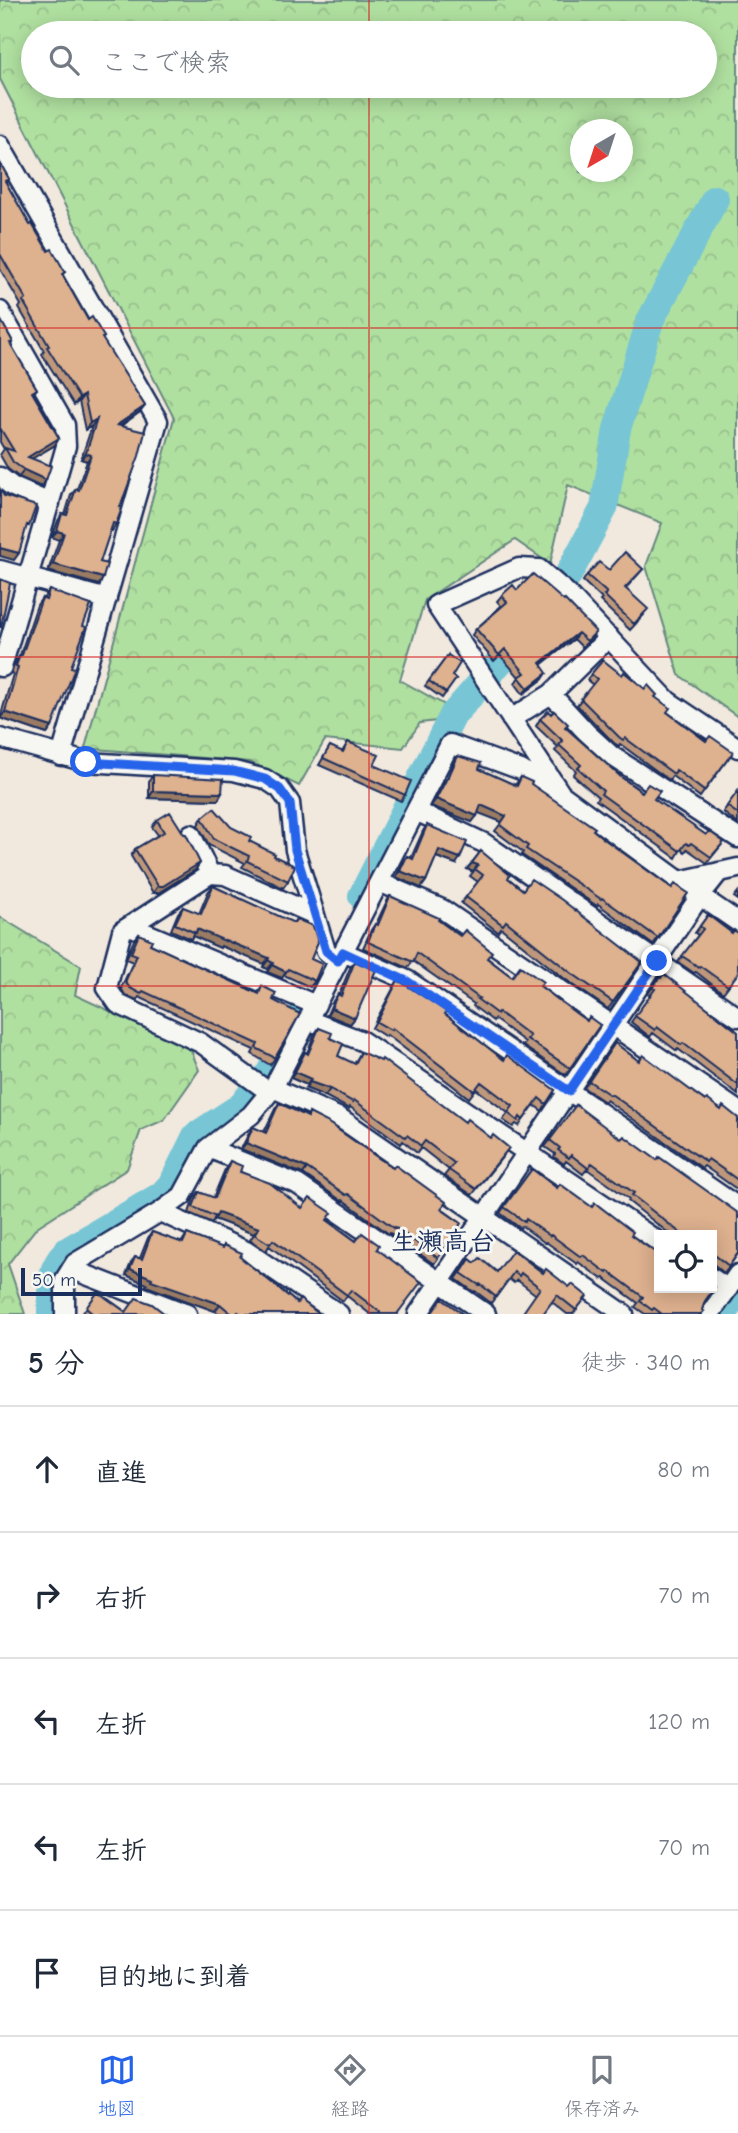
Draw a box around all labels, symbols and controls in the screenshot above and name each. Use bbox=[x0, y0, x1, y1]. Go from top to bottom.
search box bbox=[21, 21, 717, 98]
icon: search bbox=[45, 41, 83, 79]
text: ここで検索 bbox=[101, 48, 231, 78]
north arrow bbox=[570, 119, 633, 182]
route start bbox=[70, 746, 101, 777]
route end bbox=[641, 945, 672, 976]
district label: 生瀬高台 bbox=[391, 1227, 495, 1257]
map controls bbox=[654, 1230, 717, 1293]
button: locate bbox=[654, 1230, 717, 1293]
scale bar bbox=[21, 1265, 142, 1297]
text: 50 m bbox=[32, 1269, 76, 1291]
text: 5 分 bbox=[28, 1346, 85, 1381]
text: 徒歩 · 340 m bbox=[581, 1349, 710, 1376]
icon: ahead bbox=[28, 1450, 66, 1488]
text: 80 m bbox=[657, 1456, 710, 1483]
text: 直進 bbox=[95, 1458, 147, 1488]
icon: right bbox=[28, 1576, 66, 1614]
text: 70 m bbox=[658, 1582, 710, 1609]
text: 右折 bbox=[95, 1584, 147, 1614]
icon: left bbox=[28, 1702, 66, 1740]
text: 120 m bbox=[648, 1708, 710, 1735]
text: 左折 bbox=[95, 1710, 147, 1740]
icon: left bbox=[28, 1828, 66, 1866]
text: 70 m bbox=[658, 1834, 710, 1861]
text: 左折 bbox=[95, 1836, 147, 1866]
icon: arrive bbox=[28, 1954, 66, 1992]
text: 目的地に到着 bbox=[95, 1962, 251, 1992]
tab: 地図 bbox=[98, 2051, 136, 2120]
tab: 経路 bbox=[331, 2051, 369, 2120]
tab: 保存済み bbox=[564, 2051, 640, 2120]

